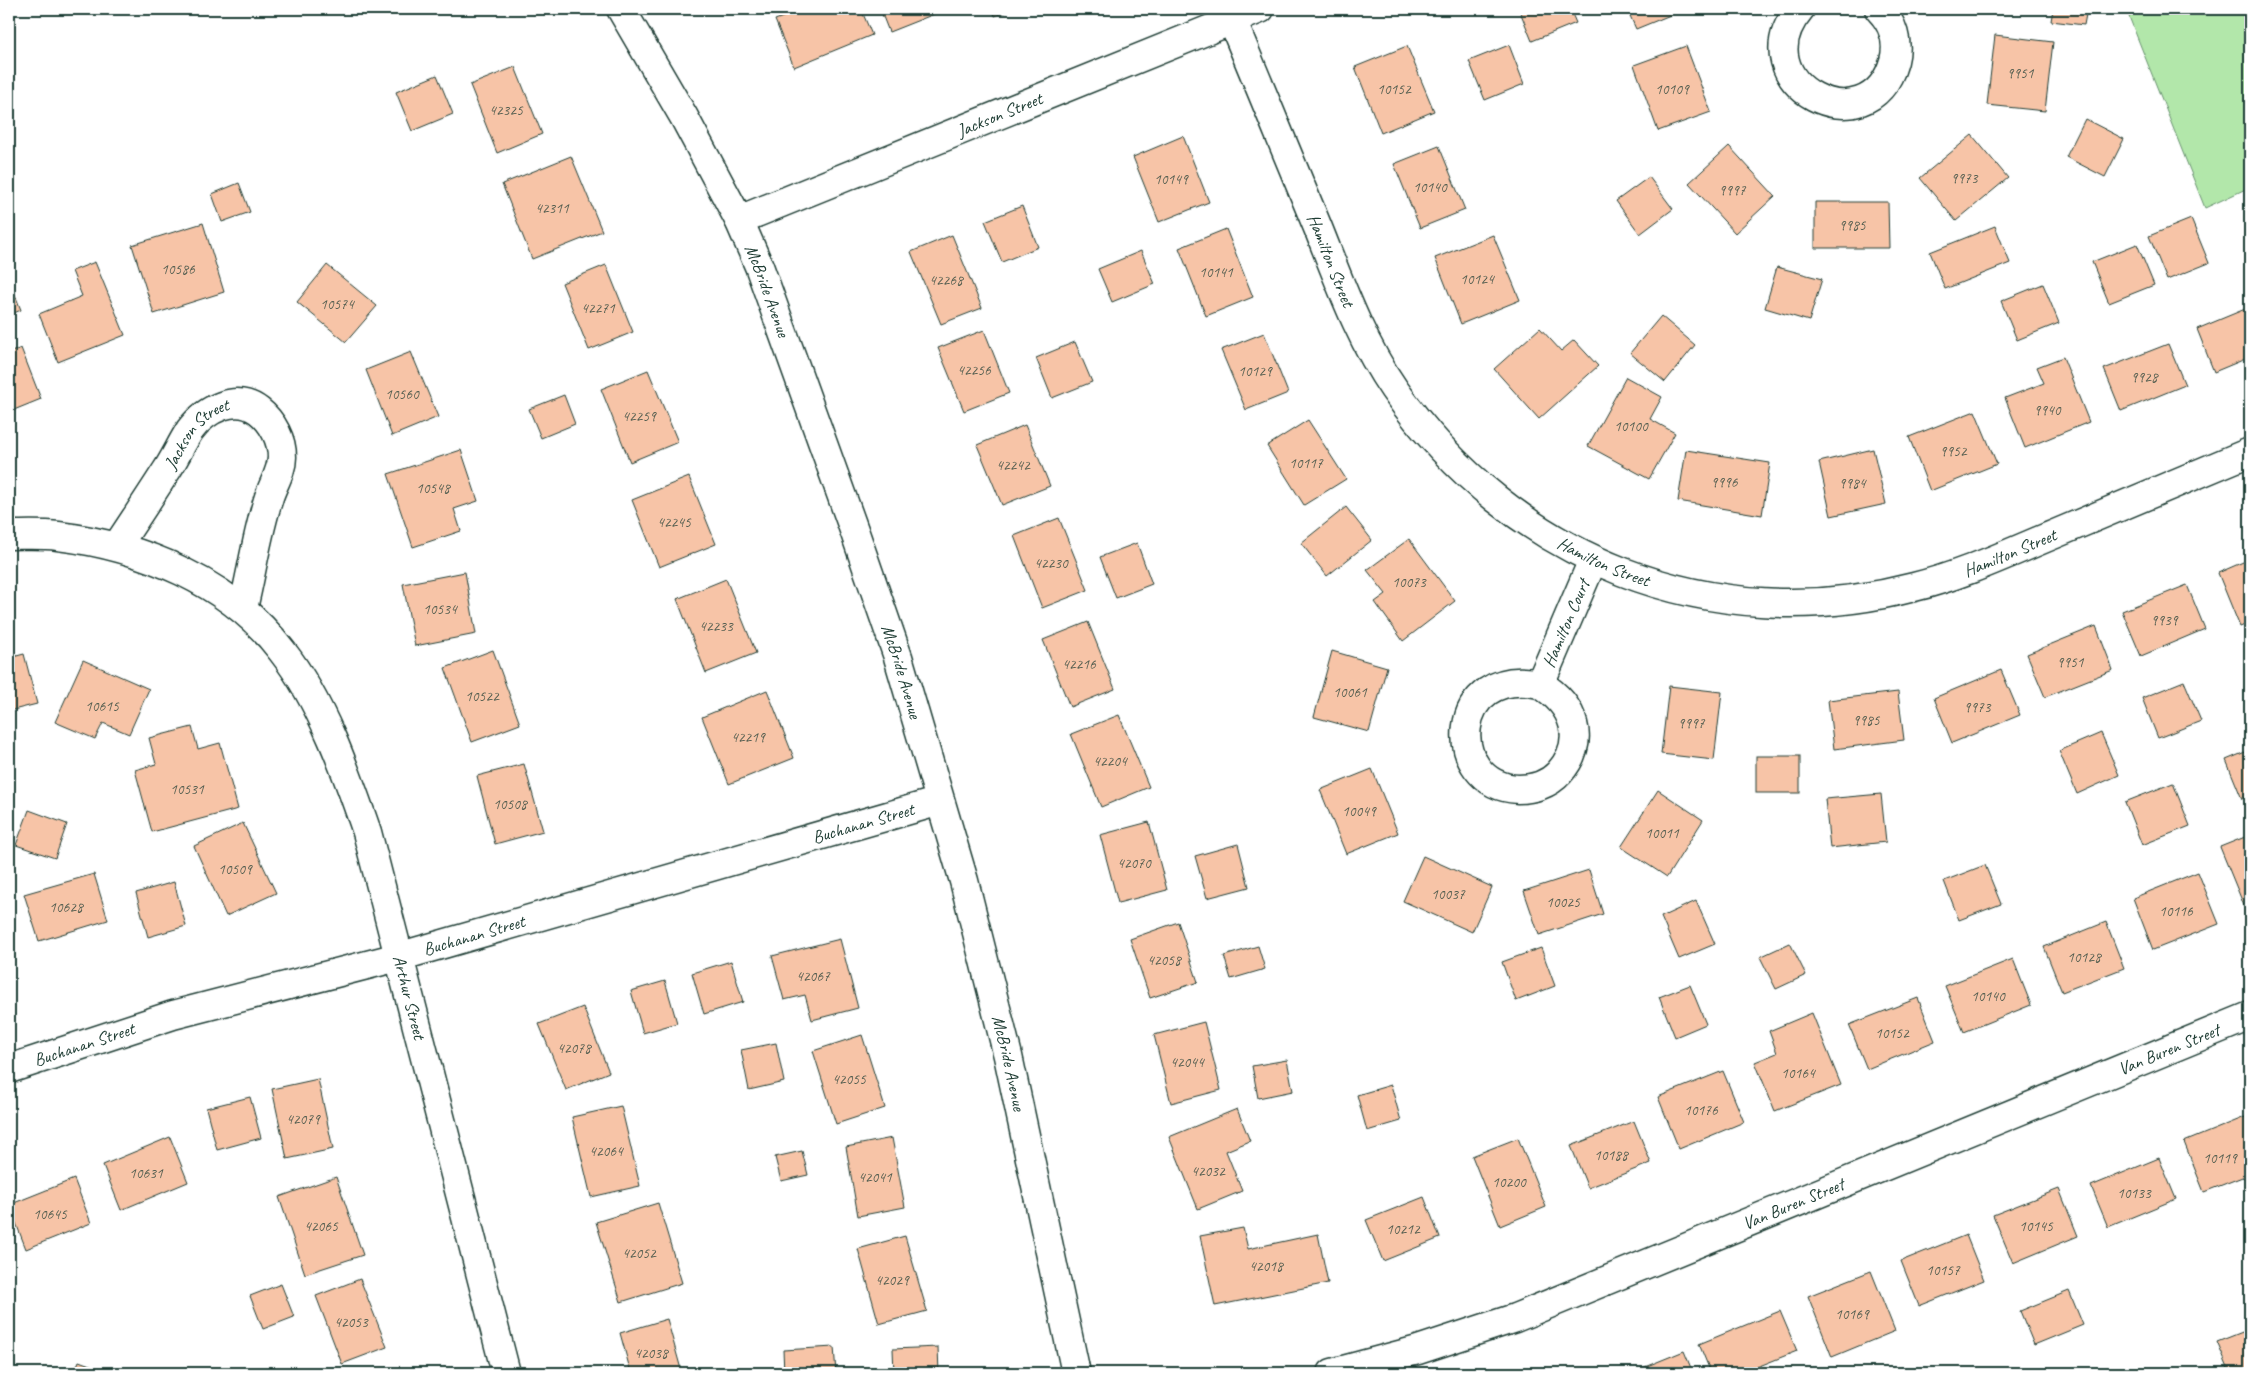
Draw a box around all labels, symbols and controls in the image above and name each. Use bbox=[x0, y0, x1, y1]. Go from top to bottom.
house number: 9951 bbox=[2006, 64, 2035, 83]
house number: 10152 bbox=[1377, 80, 1412, 99]
house number: 10109 bbox=[1655, 80, 1690, 99]
street label: Jackson Street bbox=[953, 87, 1047, 142]
house number: 42325 bbox=[489, 101, 524, 120]
house number: 9973 bbox=[1950, 169, 1979, 188]
house number: 10149 bbox=[1154, 170, 1189, 189]
house number: 10140 bbox=[1413, 178, 1448, 197]
house number: 9997 bbox=[1718, 181, 1747, 200]
house number: 42311 bbox=[535, 199, 570, 218]
street label: Hamilton Street bbox=[1302, 211, 1360, 312]
house number: 9985 bbox=[1838, 216, 1867, 235]
street label: McBride Avenue bbox=[740, 241, 795, 341]
house number: 10586 bbox=[161, 260, 196, 279]
house number: 10141 bbox=[1199, 263, 1234, 282]
house number: 10124 bbox=[1460, 270, 1495, 289]
house number: 42268 bbox=[929, 271, 964, 290]
house number: 10574 bbox=[320, 295, 355, 314]
house number: 42271 bbox=[581, 299, 616, 318]
house number: 42256 bbox=[957, 361, 992, 380]
house number: 10129 bbox=[1238, 362, 1273, 381]
house number: 9928 bbox=[2130, 368, 2159, 387]
house number: 10560 bbox=[385, 385, 420, 404]
street label: Jackson Street bbox=[159, 393, 233, 474]
house number: 9940 bbox=[2033, 401, 2062, 420]
house number: 42259 bbox=[622, 407, 657, 426]
house number: 10100 bbox=[1614, 417, 1649, 436]
house number: 9952 bbox=[1939, 442, 1968, 461]
house number: 10117 bbox=[1289, 454, 1324, 473]
house number: 42242 bbox=[996, 456, 1031, 475]
house number: 9996 bbox=[1710, 473, 1739, 492]
house number: 9984 bbox=[1838, 474, 1867, 493]
house number: 10548 bbox=[416, 479, 451, 498]
house number: 42245 bbox=[657, 513, 692, 532]
street label: Hamilton Street bbox=[1961, 523, 2061, 582]
street label: Hamilton Street bbox=[1554, 532, 1654, 592]
house number: 42230 bbox=[1034, 554, 1069, 573]
house number: 10073 bbox=[1392, 573, 1427, 592]
street label: Hamilton Court bbox=[1537, 573, 1596, 671]
house number: 10534 bbox=[423, 600, 458, 619]
house number: 9939 bbox=[2150, 611, 2179, 630]
house number: 42233 bbox=[699, 617, 734, 636]
street label: McBride Avenue bbox=[877, 622, 927, 722]
house number: 9951 bbox=[2056, 653, 2085, 672]
house number: 42216 bbox=[1062, 655, 1097, 674]
house number: 10061 bbox=[1333, 683, 1368, 702]
house number: 10522 bbox=[465, 687, 500, 706]
house number: 10615 bbox=[85, 697, 120, 716]
house number: 9973 bbox=[1963, 698, 1992, 717]
house number: 9985 bbox=[1852, 711, 1881, 730]
house number: 9997 bbox=[1677, 714, 1706, 733]
house number: 42219 bbox=[731, 728, 766, 747]
house number: 42204 bbox=[1093, 752, 1128, 771]
house number: 10531 bbox=[170, 780, 205, 799]
house number: 10508 bbox=[493, 795, 528, 814]
street label: Buchanan Street bbox=[810, 798, 918, 848]
house number: 10049 bbox=[1342, 802, 1377, 821]
house number: 10011 bbox=[1645, 824, 1680, 843]
house number: 42070 bbox=[1117, 854, 1152, 873]
house number: 10509 bbox=[218, 860, 253, 879]
house number: 10037 bbox=[1431, 885, 1466, 904]
house number: 10025 bbox=[1546, 893, 1581, 912]
house number: 10628 bbox=[49, 898, 84, 917]
house number: 10116 bbox=[2159, 902, 2194, 921]
street label: Buchanan Street bbox=[421, 910, 529, 960]
house number: 10128 bbox=[2067, 948, 2102, 967]
house number: 42058 bbox=[1147, 951, 1182, 970]
street label: Arthur Street bbox=[388, 953, 431, 1044]
house number: 42067 bbox=[796, 967, 831, 986]
house number: 10140 bbox=[1971, 987, 2006, 1006]
street label: McBride Avenue bbox=[987, 1013, 1031, 1114]
street label: Buchanan Street bbox=[31, 1017, 139, 1071]
street label: Van Buren Street bbox=[2115, 1018, 2225, 1080]
house number: 10152 bbox=[1875, 1024, 1910, 1043]
house number: 42078 bbox=[557, 1039, 592, 1058]
house number: 42044 bbox=[1170, 1053, 1205, 1072]
house number: 10164 bbox=[1781, 1064, 1816, 1083]
house number: 42055 bbox=[832, 1070, 867, 1089]
house number: 10176 bbox=[1684, 1101, 1719, 1120]
house number: 42079 bbox=[286, 1110, 321, 1129]
house number: 42064 bbox=[589, 1142, 624, 1161]
house number: 10188 bbox=[1594, 1146, 1629, 1165]
house number: 10119 bbox=[2203, 1149, 2238, 1168]
house number: 42032 bbox=[1191, 1162, 1226, 1181]
house number: 10631 bbox=[129, 1164, 164, 1183]
house number: 42041 bbox=[858, 1168, 893, 1187]
street label: Van Buren Street bbox=[1739, 1172, 1850, 1234]
house number: 10200 bbox=[1492, 1173, 1527, 1192]
house number: 10133 bbox=[2117, 1184, 2152, 1203]
house number: 10645 bbox=[33, 1205, 68, 1224]
house number: 42065 bbox=[304, 1217, 339, 1236]
house number: 10145 bbox=[2019, 1217, 2054, 1236]
house number: 10212 bbox=[1386, 1220, 1421, 1239]
house number: 42052 bbox=[622, 1244, 657, 1263]
house number: 42018 bbox=[1249, 1257, 1284, 1276]
house number: 10157 bbox=[1926, 1261, 1961, 1280]
house number: 42029 bbox=[875, 1271, 910, 1290]
house number: 10169 bbox=[1835, 1305, 1870, 1324]
house number: 42053 bbox=[334, 1313, 369, 1332]
house number: 42038 bbox=[634, 1344, 669, 1363]

